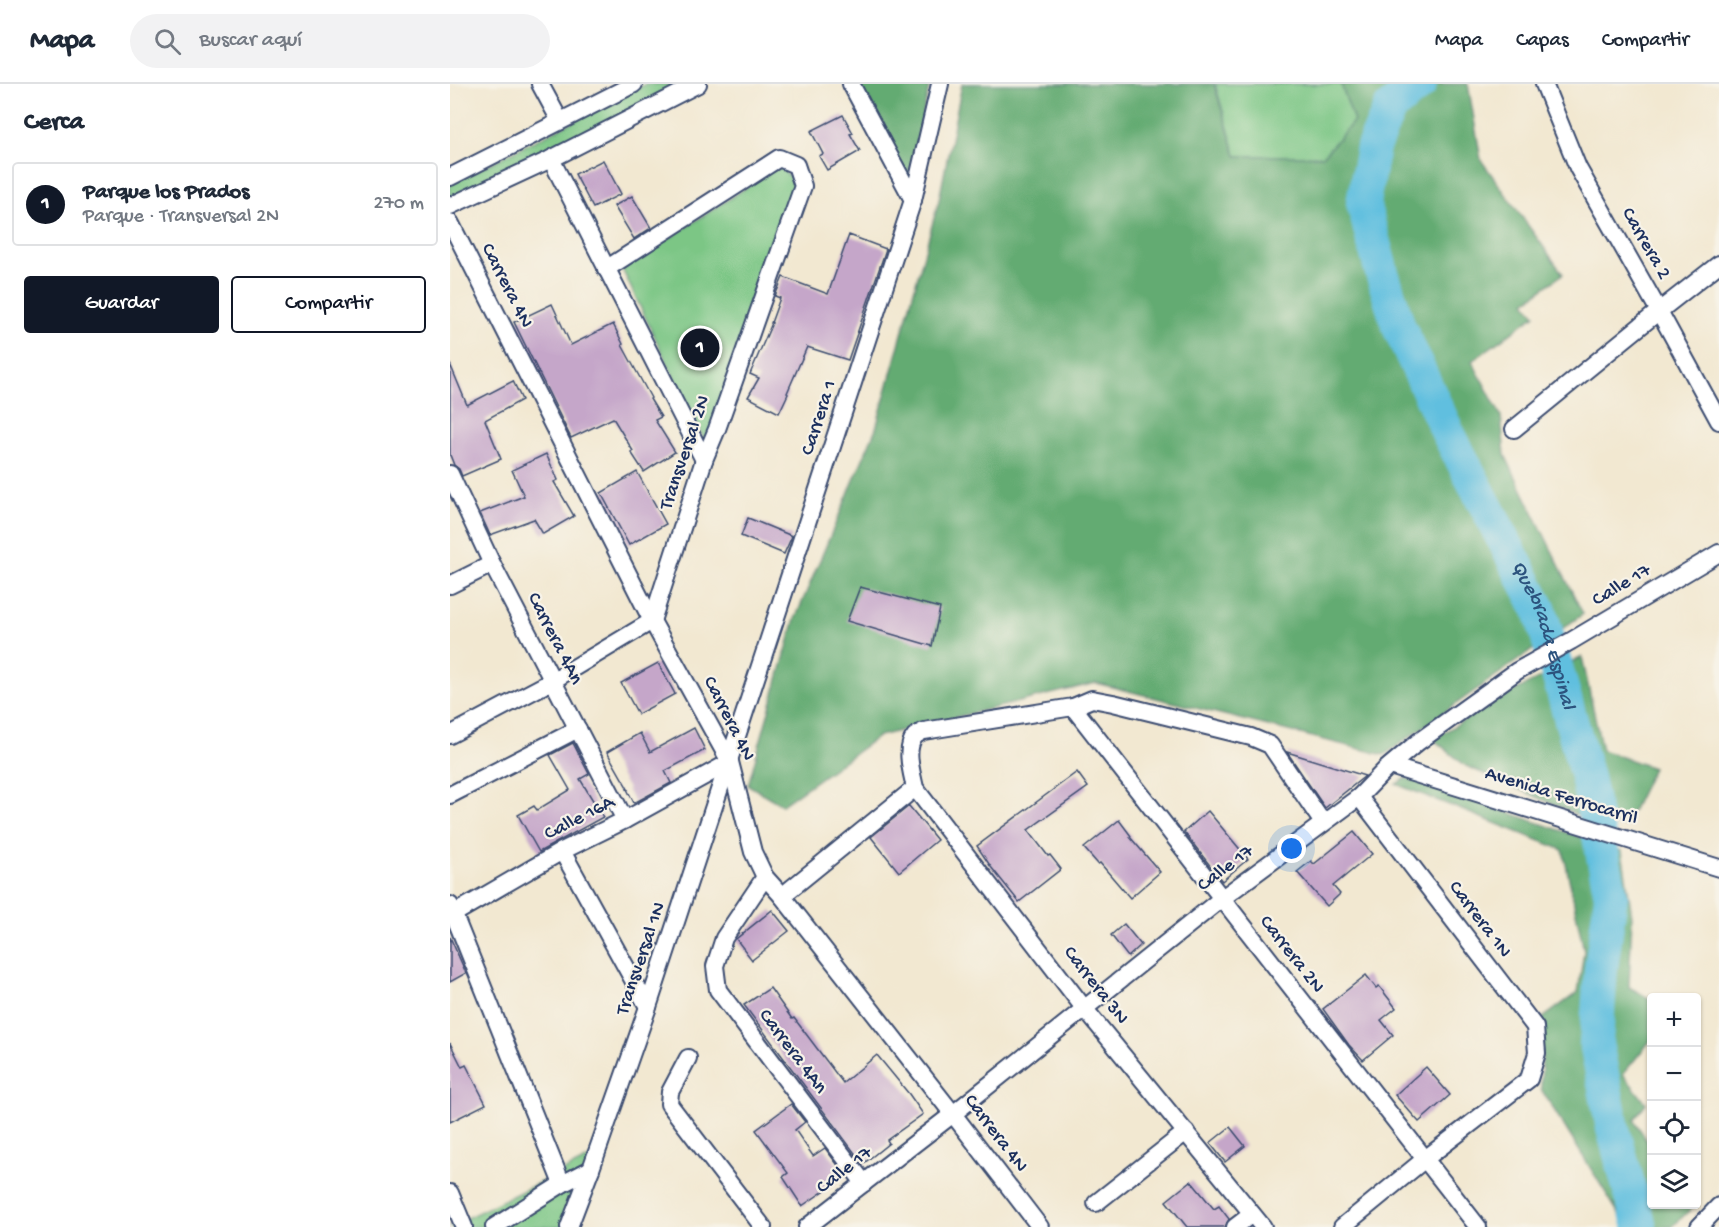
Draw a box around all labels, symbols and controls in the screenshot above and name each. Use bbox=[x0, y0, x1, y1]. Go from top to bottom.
search box bbox=[130, 14, 550, 68]
text: Mapa bbox=[30, 25, 94, 58]
icon: search bbox=[151, 25, 184, 58]
text: Buscar aquí bbox=[199, 28, 302, 54]
text: Mapa bbox=[1435, 29, 1483, 54]
text: Capas bbox=[1516, 29, 1569, 54]
text: Compartir bbox=[1602, 29, 1689, 54]
text: Cerca bbox=[24, 108, 84, 139]
text: Parque los Prados bbox=[83, 180, 249, 206]
text: 1 bbox=[41, 193, 50, 216]
text: 270 m bbox=[374, 193, 424, 216]
street label: Carrera 2 bbox=[1615, 204, 1675, 284]
text: Parque · Transversal 2N bbox=[83, 206, 279, 229]
street label: Carrera 4N bbox=[475, 240, 537, 332]
button: Guardar bbox=[24, 276, 219, 333]
button: Compartir bbox=[231, 276, 426, 333]
pin: 1 bbox=[680, 326, 720, 370]
street label: Carrera 1 bbox=[797, 378, 843, 458]
street label: Transversal 2N bbox=[655, 393, 716, 514]
water label: Quebrada Espinal bbox=[1504, 557, 1580, 714]
street label: Calle 17 bbox=[1589, 559, 1656, 612]
street label: Carrera 4An bbox=[521, 589, 587, 689]
street label: Carrera 4N bbox=[697, 673, 759, 765]
street label: Avenida Ferrocarril bbox=[1482, 763, 1640, 831]
street label: Calle 16A bbox=[541, 791, 620, 846]
your location bbox=[1277, 834, 1306, 863]
street label: Calle 17 bbox=[1193, 840, 1259, 898]
street label: Carrera 1N bbox=[1443, 877, 1515, 963]
street label: Transversal 1N bbox=[612, 900, 672, 1019]
street label: Carrera 2N bbox=[1254, 912, 1328, 998]
street label: Carrera 3N bbox=[1057, 942, 1133, 1030]
map controls bbox=[1647, 993, 1701, 1209]
button: + bbox=[1647, 993, 1701, 1047]
street label: Carrera 4An bbox=[753, 1005, 832, 1099]
button: − bbox=[1647, 1047, 1701, 1101]
street label: Carrera 4N bbox=[958, 1090, 1032, 1178]
button: locate bbox=[1647, 1101, 1701, 1155]
street label: Calle 17 bbox=[813, 1142, 878, 1200]
button: layers bbox=[1647, 1155, 1701, 1209]

